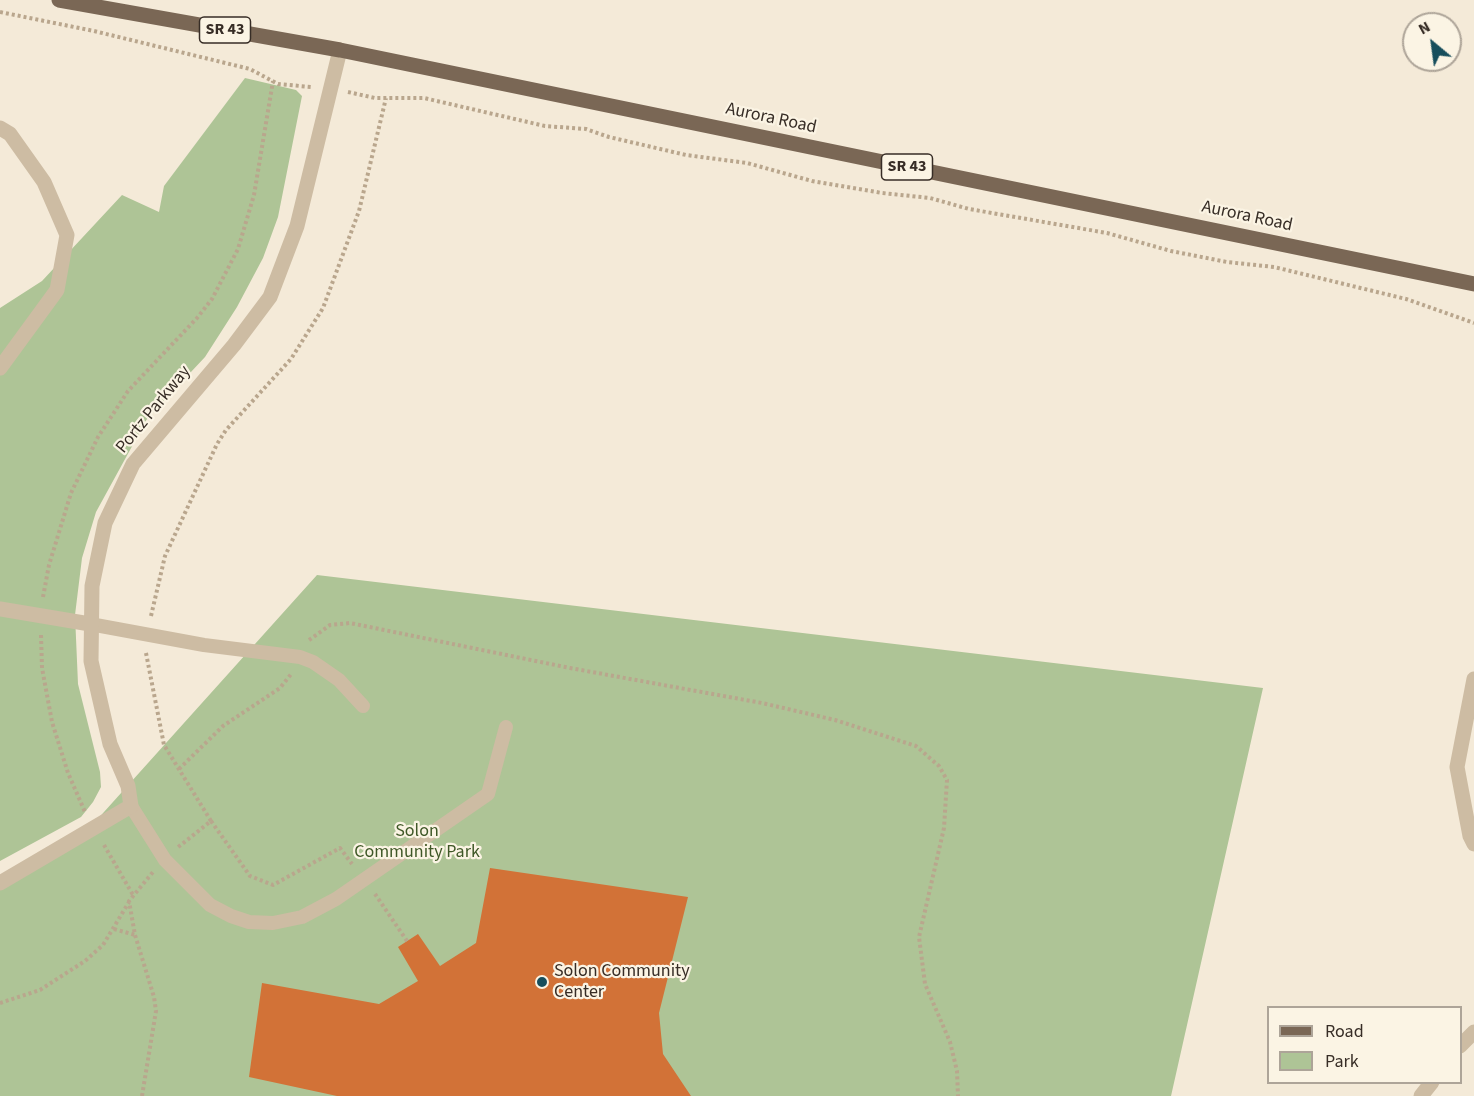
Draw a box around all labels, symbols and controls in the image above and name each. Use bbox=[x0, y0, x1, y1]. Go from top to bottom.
north arrow bbox=[1402, 12, 1462, 72]
text: N bbox=[1414, 16, 1434, 40]
road number: SR 43 bbox=[200, 17, 250, 43]
street label: Aurora Road bbox=[724, 99, 818, 139]
road number: SR 43 bbox=[882, 154, 932, 180]
street label: Aurora Road bbox=[1200, 197, 1294, 237]
street label: Portz Parkway bbox=[112, 362, 196, 458]
park label: Solon Community Park bbox=[354, 821, 480, 864]
place label: Solon Community Center bbox=[554, 961, 690, 1004]
marker: Solon Community Center bbox=[535, 975, 549, 989]
legend bbox=[1267, 1006, 1462, 1084]
text: Road bbox=[1325, 1019, 1364, 1044]
text: Park bbox=[1325, 1049, 1359, 1074]

